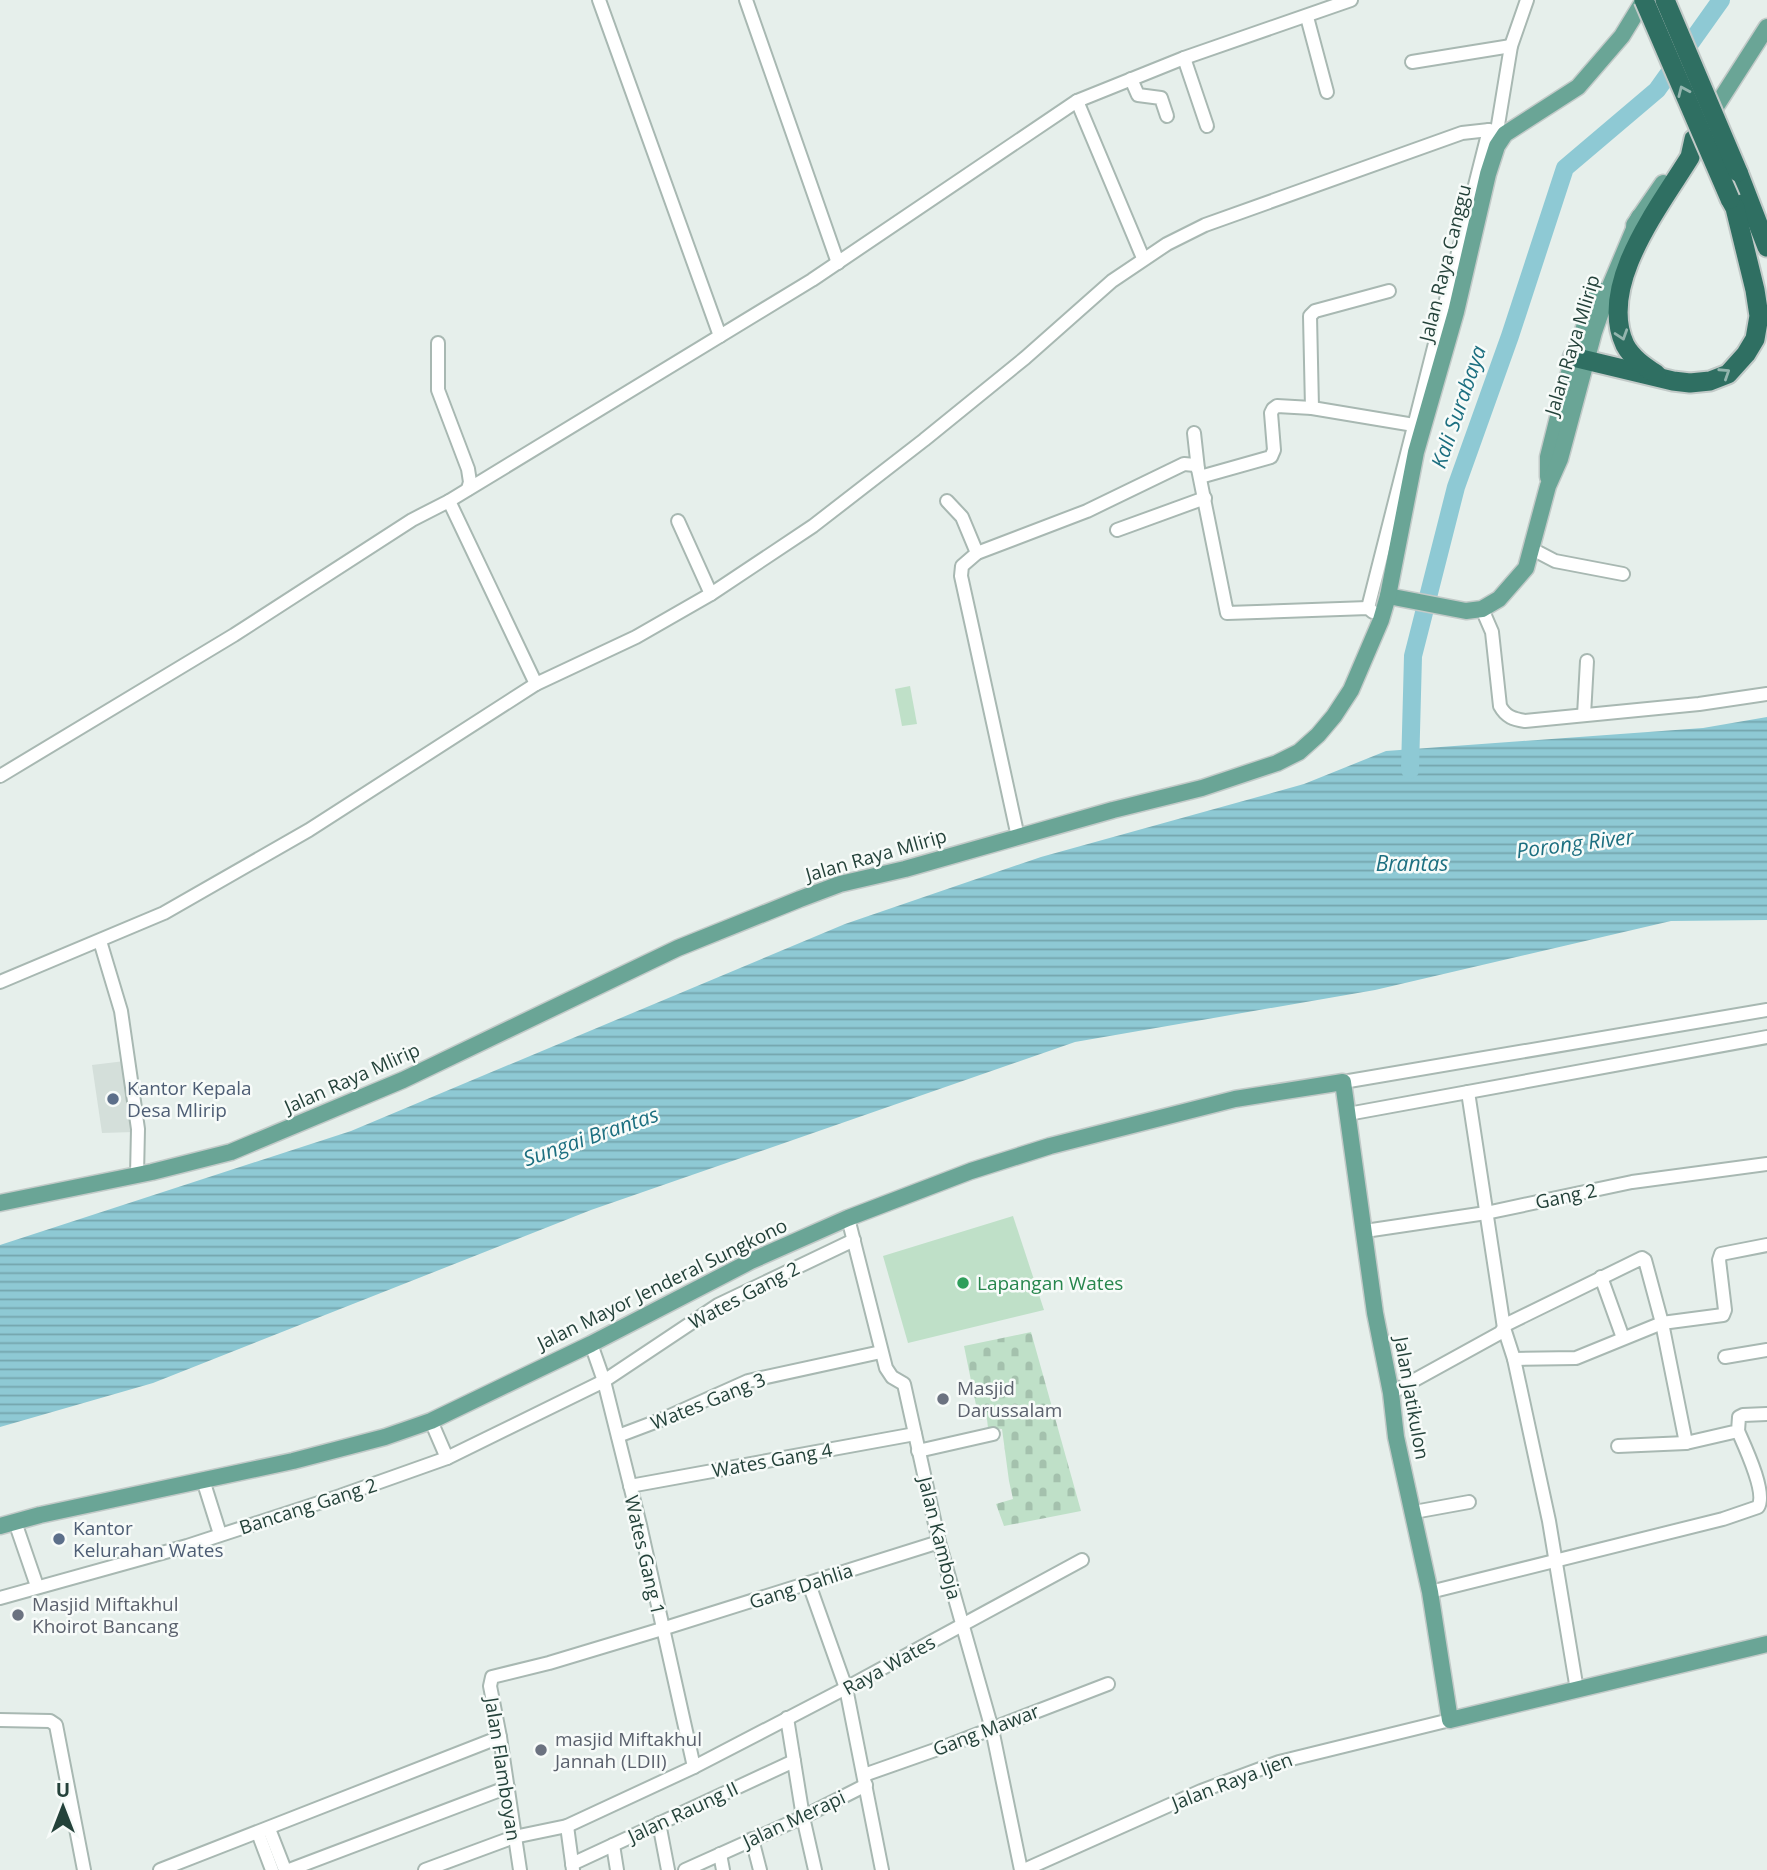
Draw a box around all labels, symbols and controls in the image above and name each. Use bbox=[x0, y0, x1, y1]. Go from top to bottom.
one-way arrow bbox=[1677, 86, 1691, 98]
street label: Jalan Raya Canggu bbox=[1412, 182, 1477, 346]
street label: Jalan Raya Mlirip bbox=[1538, 272, 1606, 420]
one-way arrow bbox=[1614, 329, 1629, 341]
water label: Kali Surabaya bbox=[1424, 341, 1492, 472]
one-way arrow bbox=[1717, 368, 1730, 381]
street label: Jalan Raya Mlirip bbox=[800, 822, 950, 888]
water label: Porong River bbox=[1515, 822, 1636, 864]
water label: Brantas bbox=[1376, 849, 1448, 877]
street label: Jalan Raya Mlirip bbox=[278, 1036, 424, 1120]
place label: Kantor Kepala Desa Mlirip bbox=[127, 1075, 252, 1123]
marker: Kantor Kepala Desa Mlirip bbox=[105, 1091, 121, 1107]
water label: Sungai Brantas bbox=[519, 1100, 662, 1172]
street label: Gang 2 bbox=[1533, 1177, 1599, 1215]
street label: Jalan Mayor Jenderal Sungkono bbox=[531, 1212, 791, 1357]
street label: Wates Gang 2 bbox=[684, 1255, 804, 1335]
place label: Lapangan Wates bbox=[977, 1270, 1123, 1296]
marker: Lapangan Wates bbox=[955, 1275, 971, 1291]
street label: Jalan Jatikulon bbox=[1388, 1333, 1436, 1461]
street label: Wates Gang 3 bbox=[647, 1366, 769, 1436]
place label: Masjid Darussalam bbox=[957, 1375, 1062, 1423]
marker: Masjid Darussalam bbox=[935, 1391, 951, 1407]
street label: Wates Gang 4 bbox=[710, 1437, 834, 1483]
street label: Bancang Gang 2 bbox=[236, 1472, 380, 1540]
street label: Jalan Kamboja bbox=[912, 1472, 968, 1602]
street label: Wates Gang 1 bbox=[619, 1493, 671, 1617]
place label: Kantor Kelurahan Wates bbox=[73, 1515, 223, 1563]
marker: Kantor Kelurahan Wates bbox=[51, 1531, 67, 1547]
street label: Gang Dahlia bbox=[746, 1557, 856, 1615]
place label: Masjid Miftakhul Khoirot Bancang bbox=[32, 1591, 179, 1639]
marker: Masjid Miftakhul Khoirot Bancang bbox=[10, 1607, 26, 1623]
street label: Raya Wates bbox=[838, 1629, 940, 1701]
street label: Jalan Flamboyan bbox=[478, 1693, 527, 1843]
street label: Gang Mawar bbox=[929, 1698, 1043, 1762]
place label: masjid Miftakhul Jannah (LDII) bbox=[553, 1726, 702, 1774]
marker: masjid Miftakhul Jannah (LDII) bbox=[533, 1742, 549, 1758]
street label: Jalan Raya Ijen bbox=[1166, 1746, 1296, 1817]
north arrow bbox=[28, 1772, 98, 1842]
street label: Jalan Raung II bbox=[622, 1775, 742, 1850]
text: U bbox=[56, 1777, 70, 1803]
street label: Jalan Merapi bbox=[737, 1784, 849, 1855]

